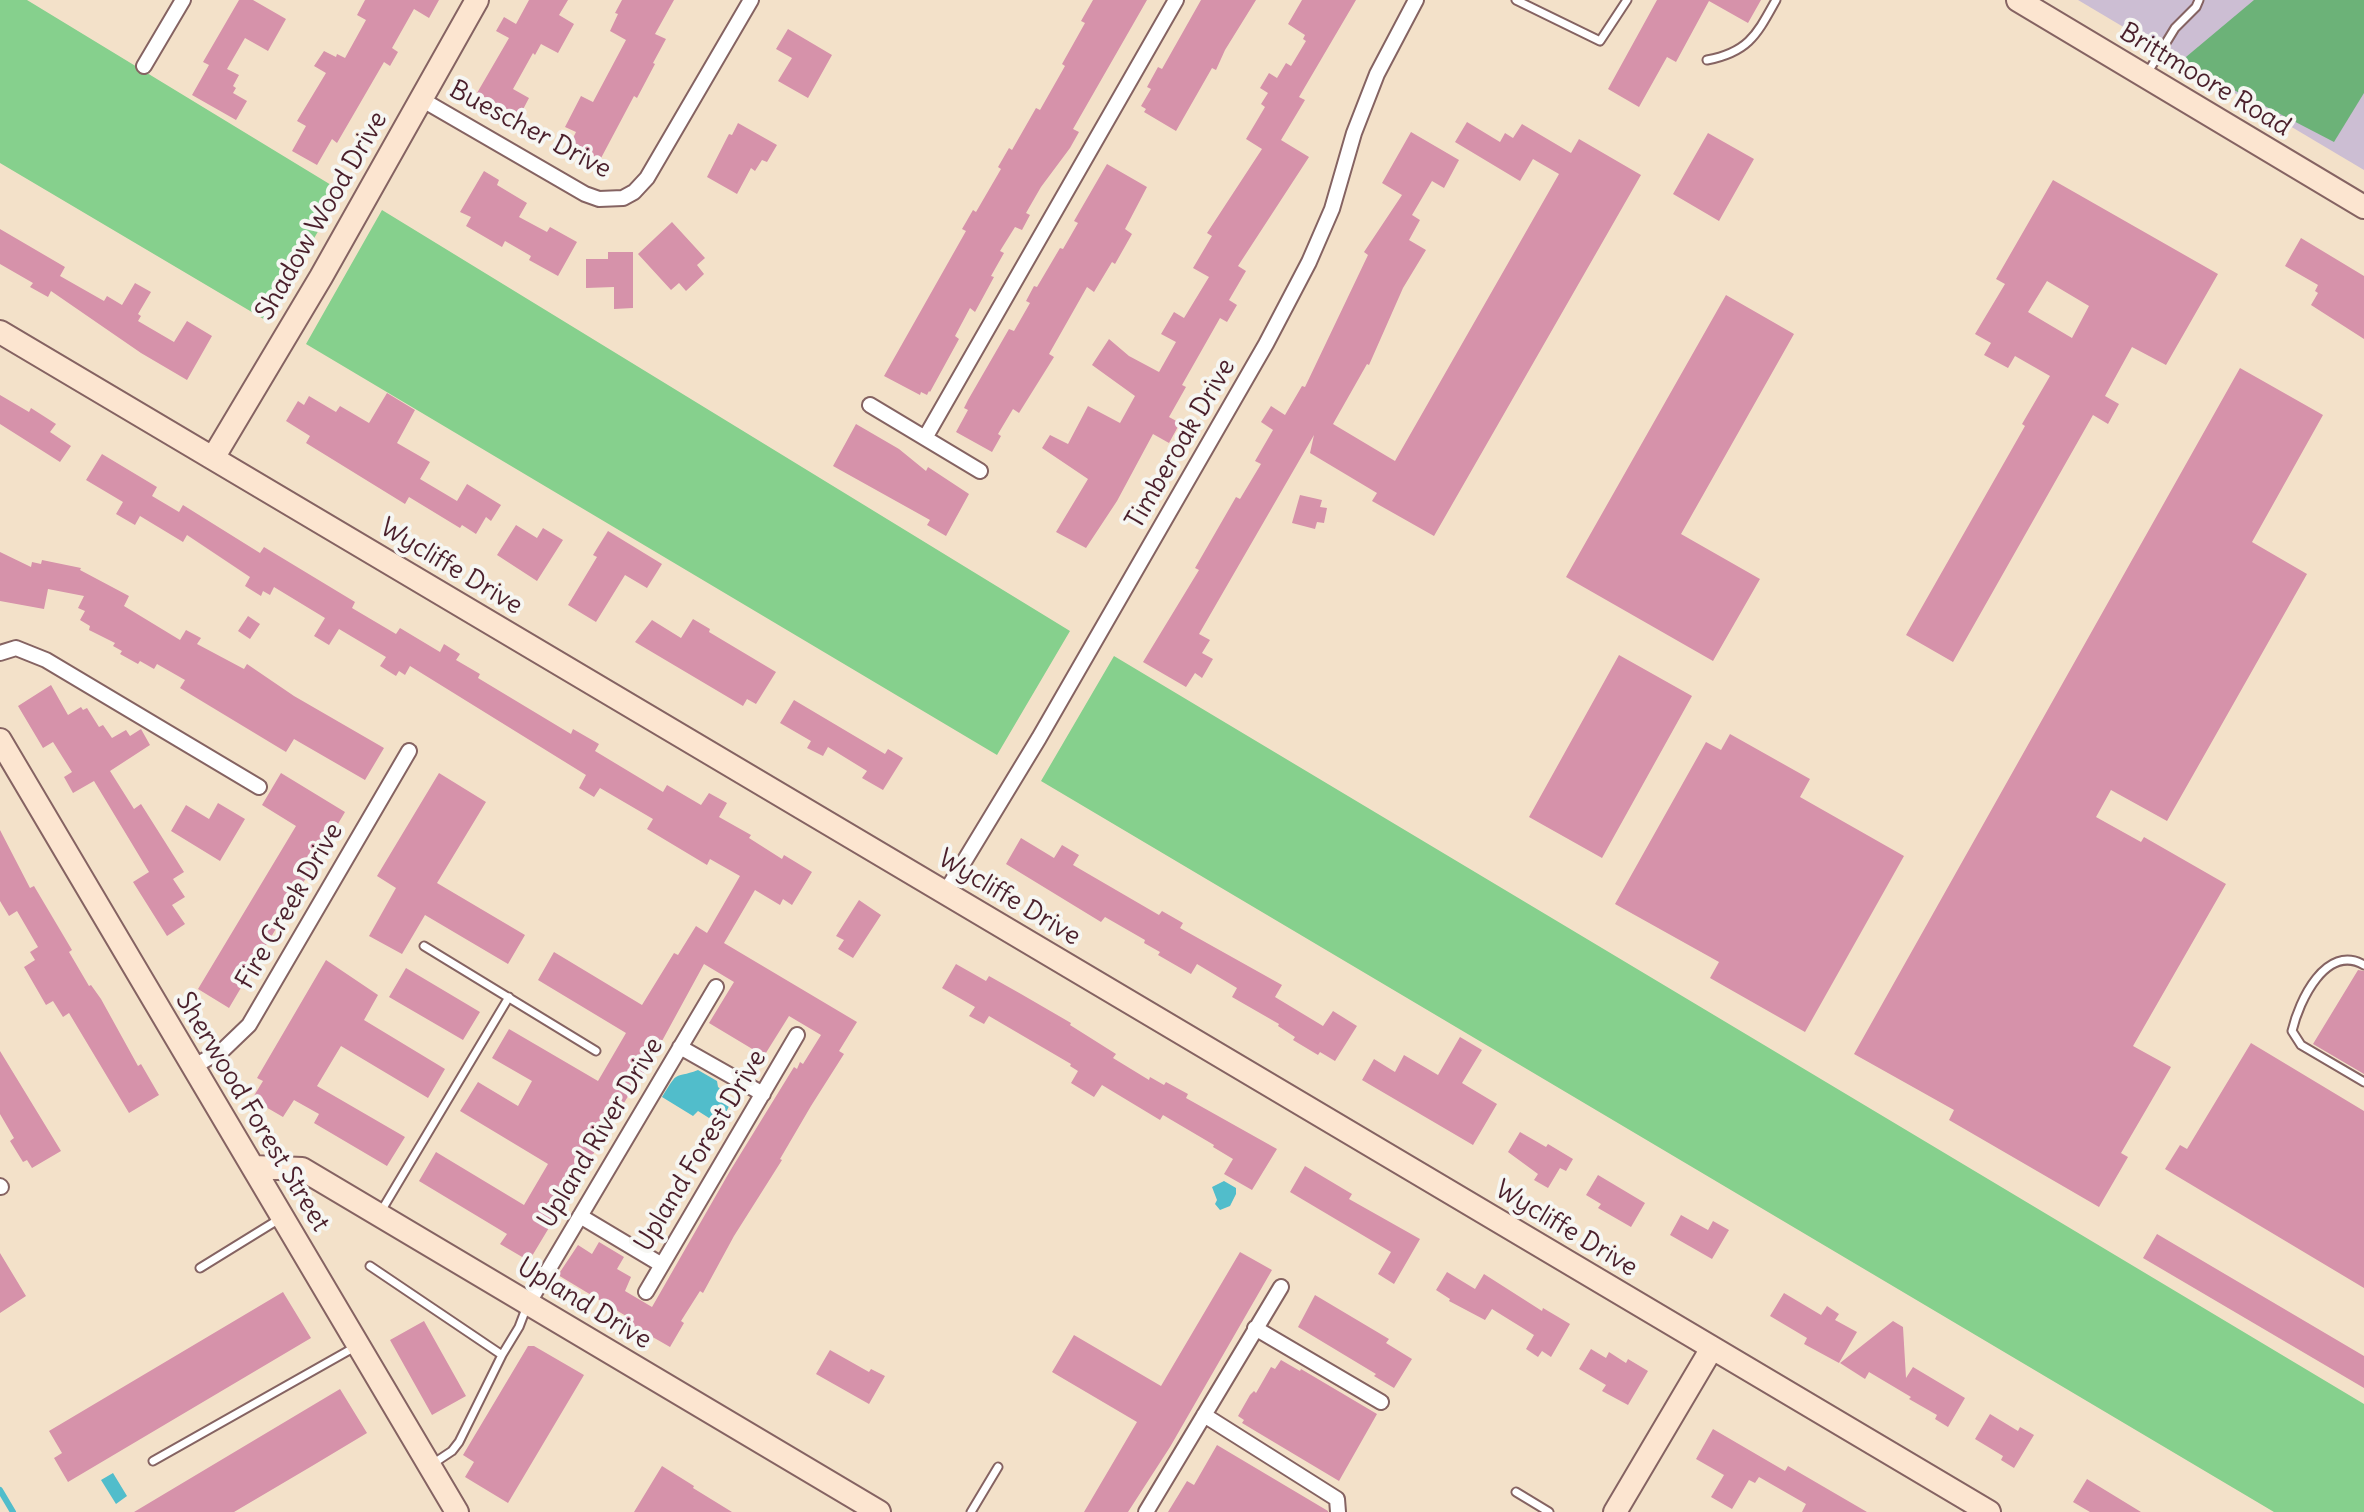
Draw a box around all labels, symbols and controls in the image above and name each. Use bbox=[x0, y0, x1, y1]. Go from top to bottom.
street label: Brittmoore Road bbox=[2114, 17, 2296, 143]
street label: Buescher Drive bbox=[444, 74, 616, 186]
street label: Shadow Wood Drive bbox=[250, 106, 394, 326]
street label: Timberoak Drive bbox=[1120, 353, 1242, 535]
street label: Wycliffe Drive bbox=[374, 512, 528, 622]
street label: Fire Creek Drive bbox=[230, 818, 350, 994]
street label: Wycliffe Drive bbox=[932, 843, 1086, 953]
street label: Sherwood Forest Street bbox=[168, 987, 336, 1237]
street label: Upland River Drive bbox=[532, 1032, 670, 1234]
street label: Upland Forest Drive bbox=[628, 1044, 774, 1258]
street label: Wycliffe Drive bbox=[1489, 1174, 1643, 1284]
street label: Upland Drive bbox=[511, 1252, 657, 1356]

